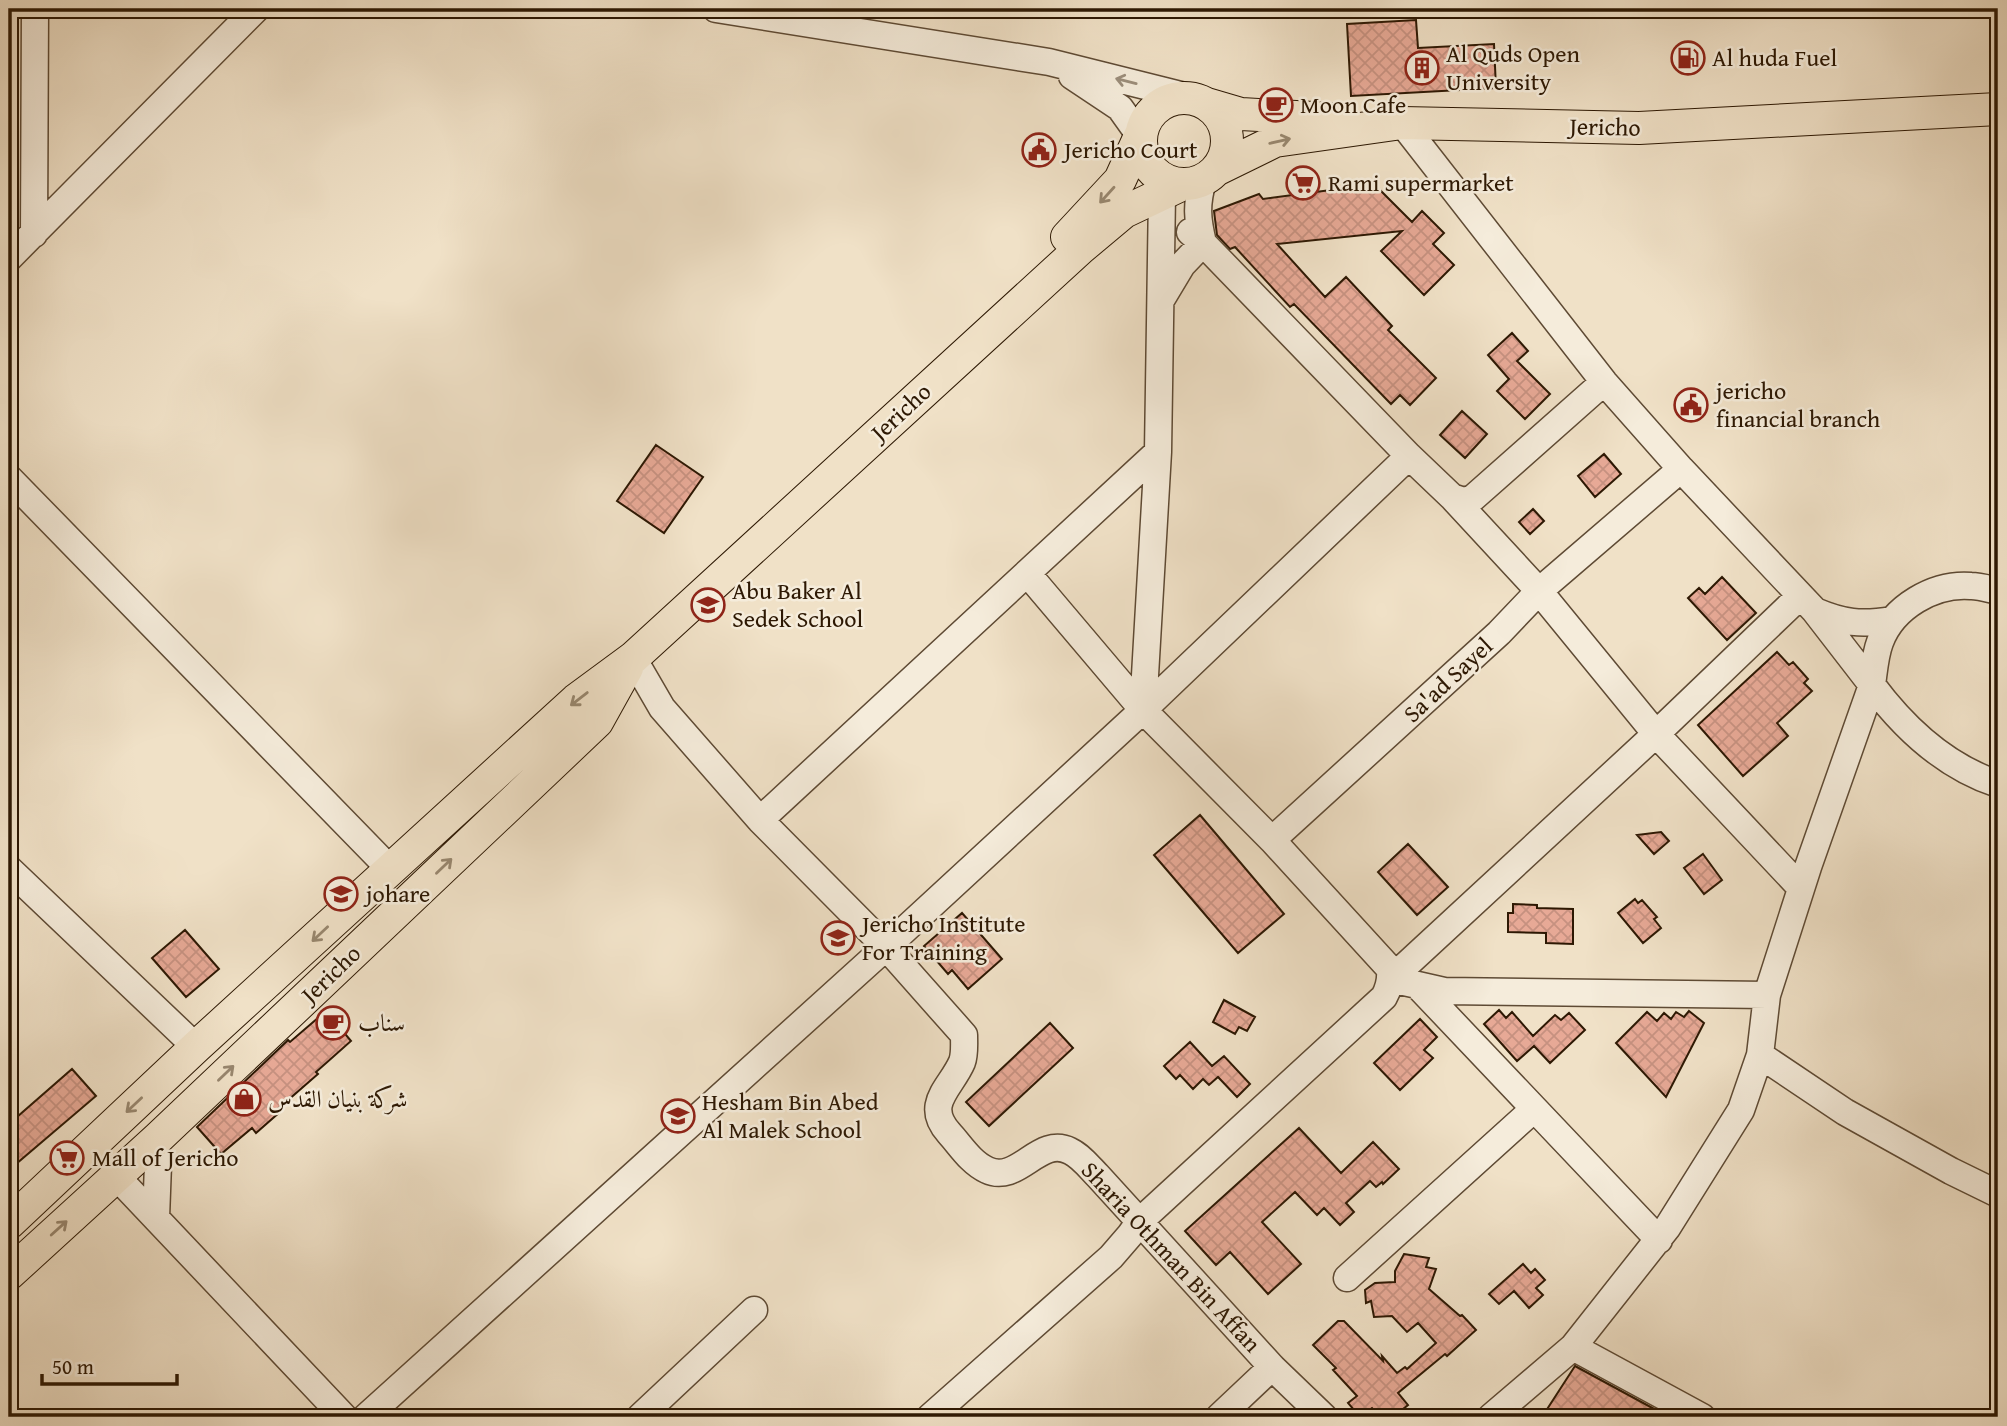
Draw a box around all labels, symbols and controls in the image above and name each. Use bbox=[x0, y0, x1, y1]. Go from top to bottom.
place label: Al Quds Open University bbox=[1446, 36, 1581, 99]
fuel station icon: Al huda Fuel bbox=[1669, 39, 1707, 77]
place label: Al huda Fuel bbox=[1712, 40, 1837, 75]
building icon: Al Quds Open University bbox=[1403, 49, 1441, 87]
one-way arrow bbox=[1116, 74, 1138, 87]
cafe icon: Moon Cafe bbox=[1257, 86, 1295, 124]
place label: Moon Cafe bbox=[1300, 87, 1406, 122]
street label: Jericho bbox=[1566, 108, 1641, 145]
public building icon: Jericho Court bbox=[1020, 131, 1058, 169]
place label: Jericho Court bbox=[1061, 132, 1198, 167]
one-way arrow bbox=[1268, 134, 1291, 147]
supermarket icon: Rami supermarket bbox=[1284, 164, 1322, 202]
place label: Rami supermarket bbox=[1328, 165, 1514, 200]
one-way arrow bbox=[1099, 186, 1115, 204]
place label: jericho financial branch bbox=[1713, 373, 1881, 436]
street label: Jericho bbox=[860, 374, 939, 451]
public building icon: jericho financial branch bbox=[1672, 386, 1710, 424]
place label: Abu Baker Al Sedek School bbox=[732, 573, 863, 636]
school or university icon: Abu Baker Al Sedek School bbox=[689, 586, 727, 624]
street label: Sa'ad Sayel bbox=[1395, 629, 1500, 730]
one-way arrow bbox=[570, 691, 588, 706]
one-way arrow bbox=[436, 858, 453, 875]
school or university icon: johare bbox=[322, 875, 360, 913]
place label: johare bbox=[363, 876, 430, 911]
place label: Jericho Institute For Training bbox=[859, 906, 1026, 969]
school or university icon: Jericho Institute For Training bbox=[819, 919, 857, 957]
one-way arrow bbox=[311, 926, 329, 942]
street label: Jericho bbox=[291, 936, 369, 1013]
cafe icon: سناب bbox=[314, 1004, 352, 1042]
place label: سناب bbox=[358, 1005, 405, 1040]
one-way arrow bbox=[217, 1065, 234, 1082]
shop icon: شركة بنيان القدس bbox=[225, 1080, 263, 1118]
place label: شركة بنيان القدس bbox=[268, 1081, 407, 1116]
place label: Hesham Bin Abed Al Malek School bbox=[702, 1084, 879, 1147]
one-way arrow bbox=[126, 1096, 143, 1113]
school or university icon: Hesham Bin Abed Al Malek School bbox=[659, 1097, 697, 1135]
supermarket icon: Mall of Jericho bbox=[48, 1139, 86, 1177]
place label: Mall of Jericho bbox=[92, 1140, 238, 1175]
street label: Sharia Othman Bin Affan bbox=[1073, 1153, 1270, 1360]
one-way arrow bbox=[50, 1220, 68, 1236]
scale bar bbox=[42, 1342, 177, 1386]
text: 50 m bbox=[52, 1351, 94, 1382]

